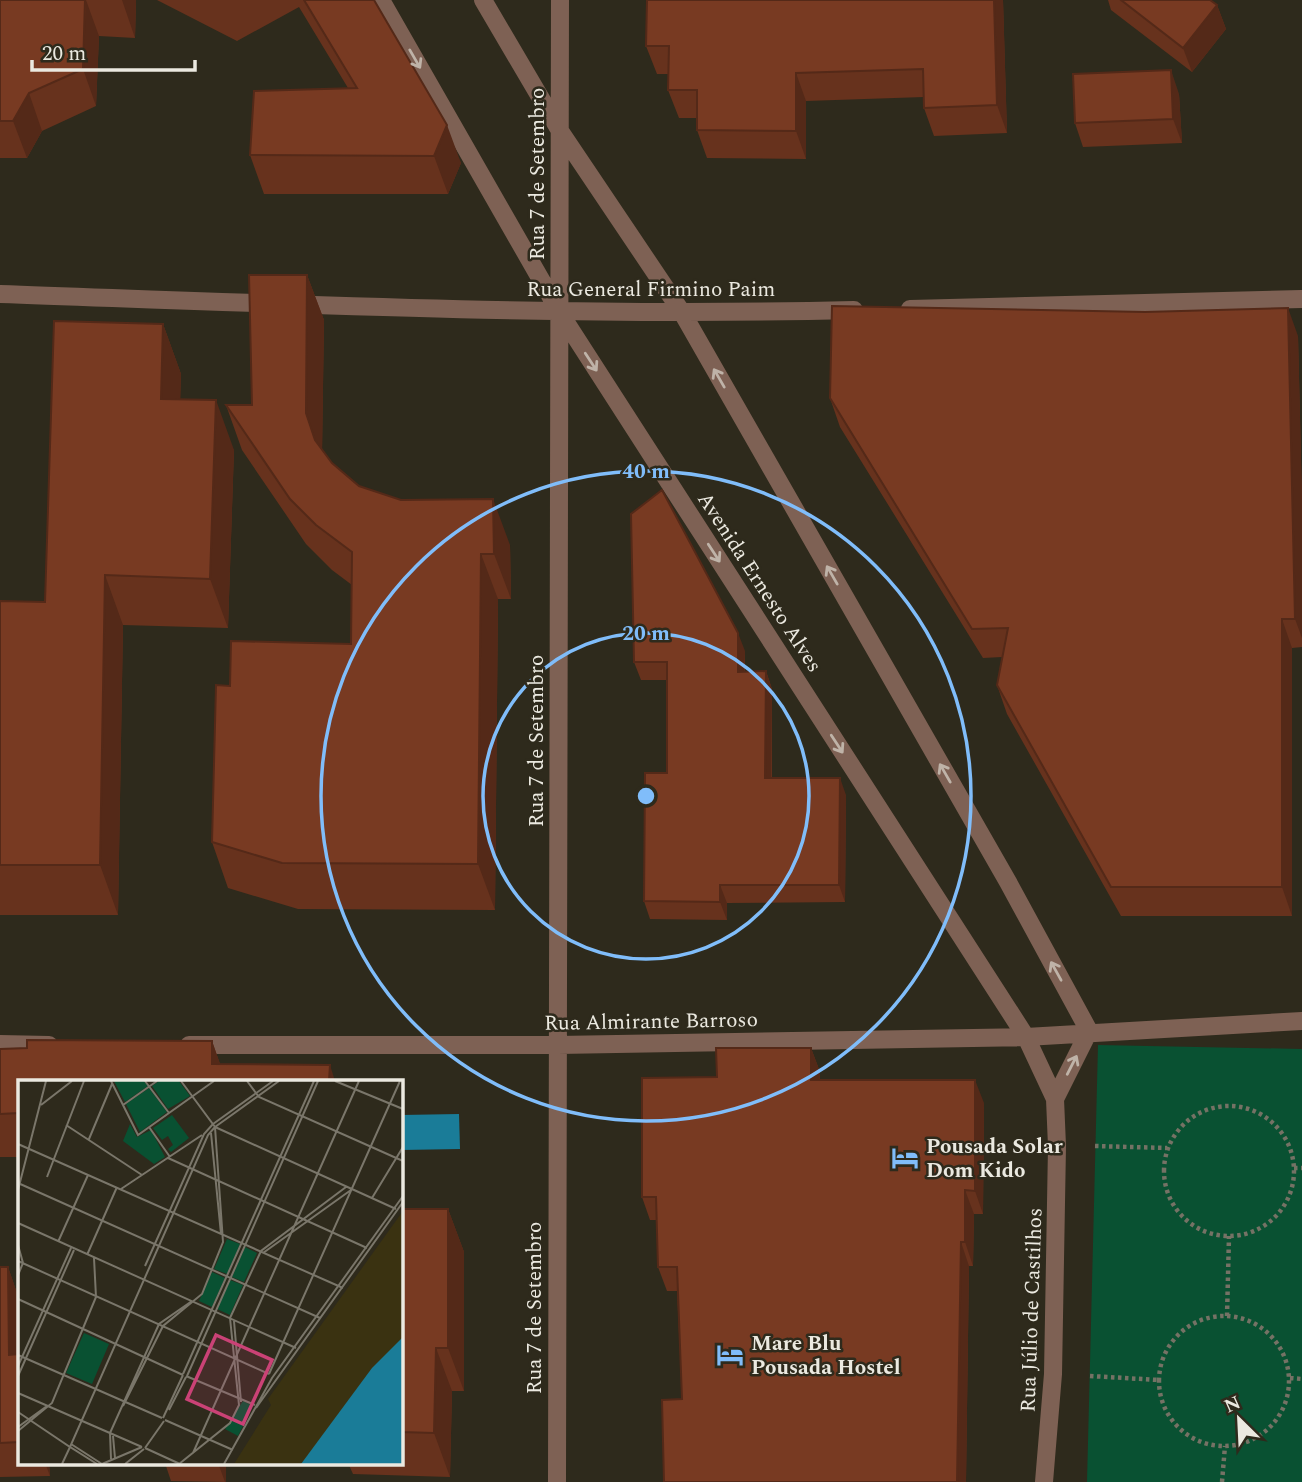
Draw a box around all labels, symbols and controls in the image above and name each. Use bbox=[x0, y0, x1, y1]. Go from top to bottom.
scale bar bbox=[32, 28, 194, 72]
text: 20 m bbox=[42, 38, 86, 70]
one-way arrow bbox=[408, 49, 422, 69]
street label: Rua 7 de Setembro bbox=[522, 88, 554, 260]
street label: Rua General Firmino Paim bbox=[527, 274, 775, 306]
one-way arrow bbox=[584, 351, 598, 371]
one-way arrow bbox=[712, 368, 726, 388]
text: 40 m bbox=[622, 456, 670, 488]
street label: Avenida Ernesto Alves bbox=[689, 486, 830, 679]
one-way arrow bbox=[707, 543, 722, 562]
one-way arrow bbox=[825, 565, 838, 586]
text: 20 m bbox=[622, 618, 670, 650]
street label: Rua 7 de Setembro bbox=[521, 655, 553, 827]
one-way arrow bbox=[830, 734, 845, 753]
one-way arrow bbox=[938, 763, 952, 783]
centre of rings bbox=[634, 784, 658, 808]
one-way arrow bbox=[1049, 961, 1062, 982]
street label: Rua Almirante Barroso bbox=[544, 1004, 758, 1040]
one-way arrow bbox=[1065, 1055, 1079, 1076]
inset map bbox=[18, 1080, 402, 1464]
place label: Pousada Solar Dom Kido bbox=[926, 1131, 1063, 1187]
hotel icon: Pousada Solar Dom Kido bbox=[890, 1143, 920, 1173]
street label: Rua Júlio de Castilhos bbox=[1012, 1207, 1052, 1413]
street label: Rua 7 de Setembro bbox=[519, 1222, 551, 1394]
place label: Mare Blu Pousada Hostel bbox=[751, 1328, 901, 1384]
hotel icon: Mare Blu Pousada Hostel bbox=[715, 1340, 745, 1370]
north arrow bbox=[1204, 1384, 1274, 1454]
text: N bbox=[1220, 1388, 1246, 1421]

